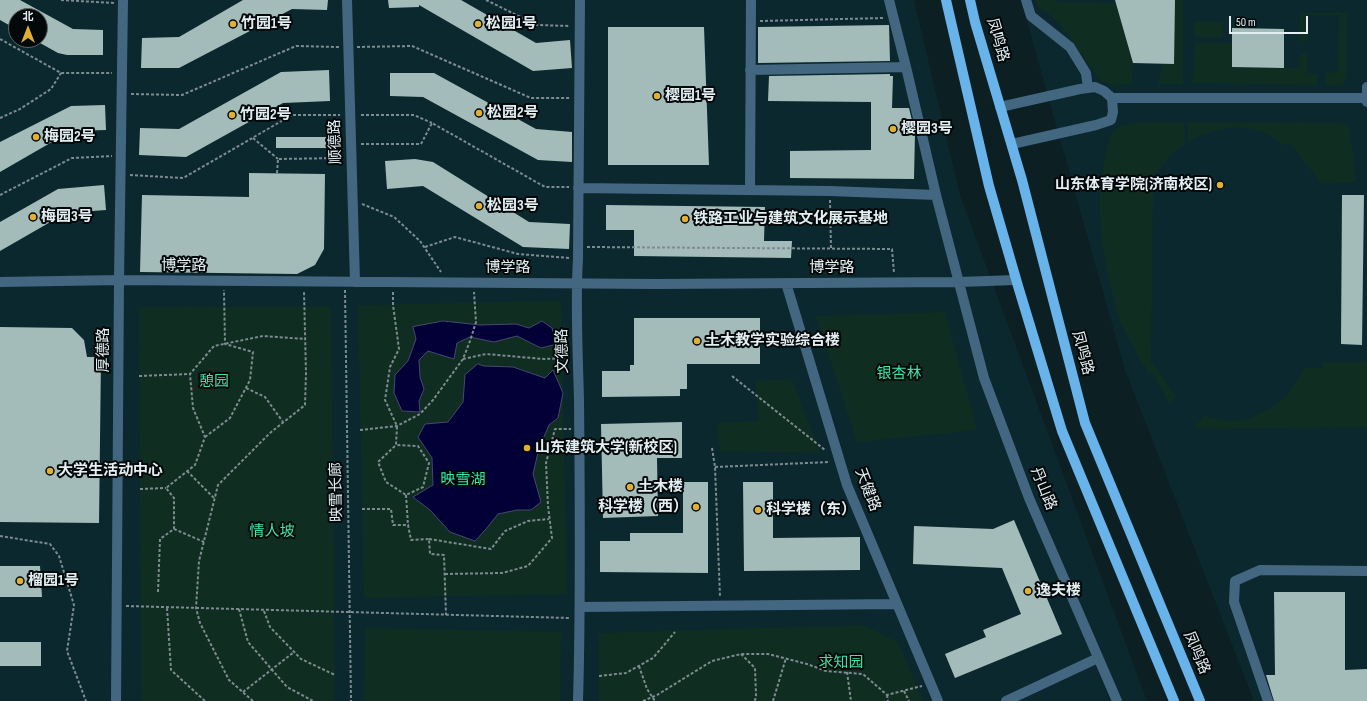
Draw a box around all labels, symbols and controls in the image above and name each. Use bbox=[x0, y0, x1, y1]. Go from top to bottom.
north arrow bbox=[8, 8, 48, 48]
scale bar bbox=[1231, 8, 1310, 34]
text: 北 bbox=[23, 10, 34, 23]
place label: 竹园1号 bbox=[241, 15, 292, 33]
place label: 松园1号 bbox=[486, 15, 537, 33]
text: 50 m bbox=[1236, 15, 1256, 30]
street label: 凤鸣路 bbox=[982, 16, 1012, 64]
marker: 竹园1号 bbox=[228, 19, 238, 29]
marker: 松园1号 bbox=[473, 19, 483, 29]
place label: 樱园1号 bbox=[665, 87, 716, 105]
marker: 樱园1号 bbox=[652, 91, 662, 101]
place label: 松园2号 bbox=[487, 104, 539, 122]
place label: 竹园2号 bbox=[240, 106, 292, 124]
marker: 松园2号 bbox=[474, 108, 484, 118]
marker: 竹园2号 bbox=[227, 110, 237, 120]
street label: 顺德路 bbox=[326, 119, 346, 165]
place label: 樱园3号 bbox=[901, 120, 953, 138]
marker: 樱园3号 bbox=[888, 124, 898, 134]
place label: 梅园2号 bbox=[44, 128, 96, 146]
marker: 梅园2号 bbox=[31, 132, 41, 142]
place label: 山东体育学院(济南校区) bbox=[1055, 176, 1212, 194]
marker: 山东体育学院(济南校区) bbox=[1215, 180, 1225, 190]
place label: 松园3号 bbox=[487, 197, 539, 215]
marker: 松园3号 bbox=[474, 201, 484, 211]
place label: 梅园3号 bbox=[41, 208, 93, 226]
place label: 铁路工业与建筑文化展示基地 bbox=[693, 210, 888, 228]
marker: 梅园3号 bbox=[28, 212, 38, 222]
marker: 铁路工业与建筑文化展示基地 bbox=[680, 214, 690, 224]
street label: 博学路 bbox=[162, 257, 206, 275]
street label: 博学路 bbox=[486, 259, 530, 277]
street label: 博学路 bbox=[810, 259, 854, 277]
street label: 厚德路 bbox=[95, 328, 113, 372]
street label: 文德路 bbox=[554, 328, 572, 374]
street label: 凤鸣路 bbox=[1067, 329, 1097, 377]
place label: 土木教学实验综合楼 bbox=[705, 332, 840, 350]
marker: 土木教学实验综合楼 bbox=[692, 336, 702, 346]
park label: 银杏林 bbox=[877, 365, 921, 383]
park label: 憩园 bbox=[199, 373, 229, 391]
place label: 山东建筑大学(新校区) bbox=[535, 439, 677, 457]
marker: 山东建筑大学(新校区) bbox=[522, 443, 532, 453]
place label: 大学生活动中心 bbox=[58, 462, 163, 480]
street label: 映雪长廊 bbox=[327, 462, 347, 522]
street label: 丹山路 bbox=[1026, 465, 1060, 513]
marker: 大学生活动中心 bbox=[45, 466, 55, 476]
street label: 天健路 bbox=[851, 466, 883, 514]
park label: 映雪湖 bbox=[441, 471, 485, 489]
place label: 土木楼 bbox=[638, 478, 683, 496]
marker: 土木楼 bbox=[625, 482, 635, 492]
place label: 科学楼（西） bbox=[598, 498, 688, 516]
place label: 科学楼（东） bbox=[766, 501, 856, 519]
marker: 科学楼（西） bbox=[691, 502, 701, 512]
marker: 科学楼（东） bbox=[753, 505, 763, 515]
park label: 情人坡 bbox=[250, 523, 294, 541]
place label: 榴园1号 bbox=[28, 572, 79, 590]
marker: 榴园1号 bbox=[15, 576, 25, 586]
place label: 逸夫楼 bbox=[1036, 582, 1081, 600]
marker: 逸夫楼 bbox=[1023, 586, 1033, 596]
street label: 凤鸣路 bbox=[1179, 629, 1213, 677]
park label: 求知园 bbox=[819, 654, 863, 672]

